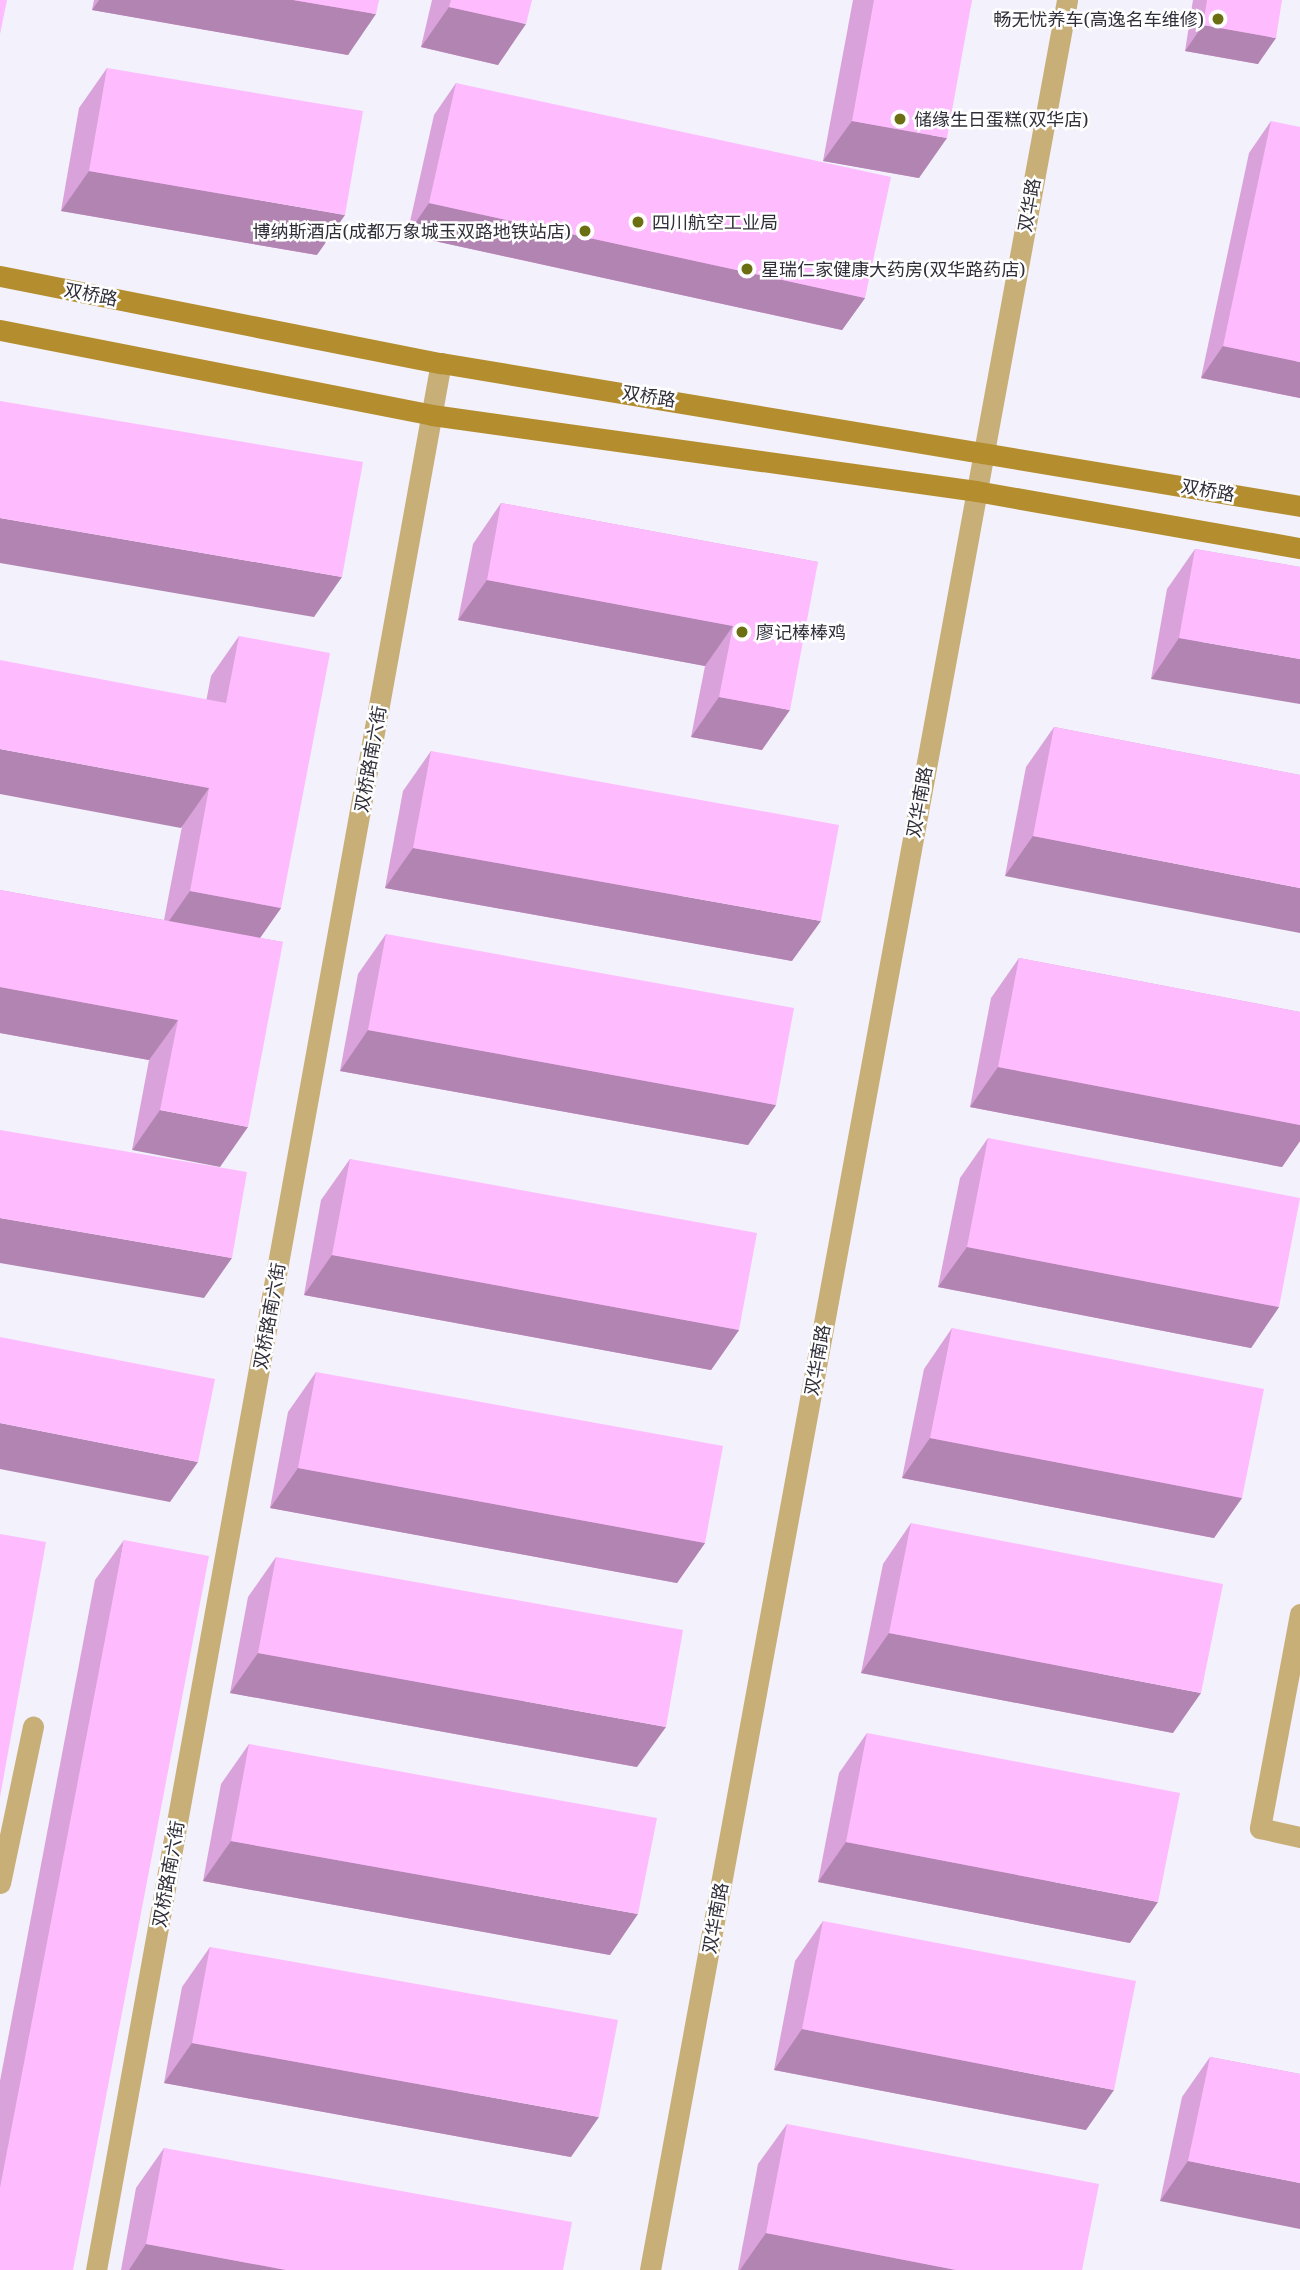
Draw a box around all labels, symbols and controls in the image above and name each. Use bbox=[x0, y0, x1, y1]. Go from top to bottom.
place label: 畅无忧养车(高逸名车维修) bbox=[994, 8, 1204, 30]
marker: 畅无忧养车(高逸名车维修) bbox=[1210, 11, 1226, 27]
place label: 储缘生日蛋糕(双华店) bbox=[914, 108, 1088, 130]
marker: 储缘生日蛋糕(双华店) bbox=[892, 111, 908, 127]
street label: 双华路 bbox=[1014, 177, 1044, 233]
place label: 四川航空工业局 bbox=[652, 211, 778, 233]
marker: 四川航空工业局 bbox=[630, 214, 646, 230]
place label: 博纳斯酒店(成都万象城玉双路地铁站店) bbox=[253, 220, 571, 242]
marker: 博纳斯酒店(成都万象城玉双路地铁站店) bbox=[577, 223, 593, 239]
place label: 星瑞仁家健康大药房(双华路药店) bbox=[761, 258, 1025, 280]
marker: 星瑞仁家健康大药房(双华路药店) bbox=[739, 261, 755, 277]
street label: 双桥路 bbox=[62, 278, 120, 310]
street label: 双桥路 bbox=[621, 381, 677, 411]
street label: 双桥路 bbox=[1180, 475, 1236, 505]
place label: 廖记棒棒鸡 bbox=[756, 621, 846, 643]
marker: 廖记棒棒鸡 bbox=[734, 624, 750, 640]
street label: 双桥路南六街 bbox=[350, 704, 390, 814]
street label: 双华南路 bbox=[902, 765, 936, 839]
street label: 双桥路南六街 bbox=[249, 1261, 289, 1371]
street label: 双华南路 bbox=[800, 1323, 834, 1397]
street label: 双桥路南六街 bbox=[148, 1819, 188, 1929]
street label: 双华南路 bbox=[698, 1881, 732, 1955]

